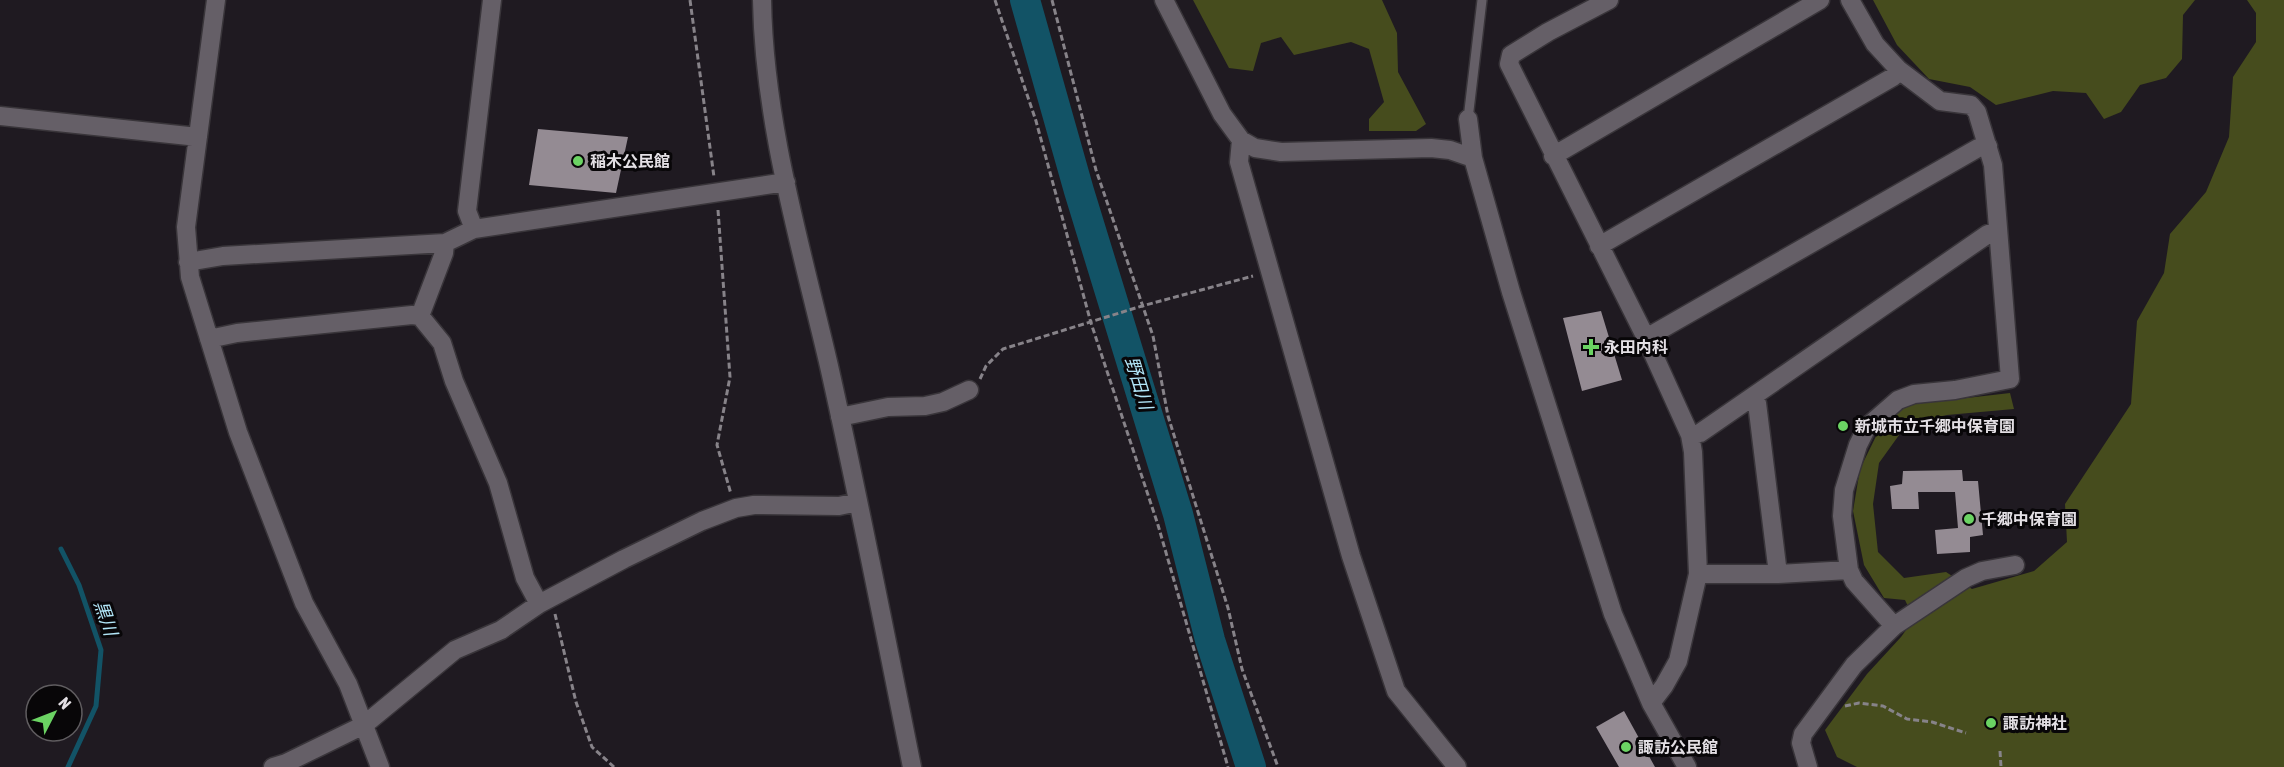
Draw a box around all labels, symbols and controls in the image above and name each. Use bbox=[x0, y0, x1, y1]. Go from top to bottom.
place label: 稲木公民館 bbox=[590, 152, 670, 170]
marker: 稲木公民館 bbox=[571, 154, 585, 168]
marker: 永田内科 bbox=[1582, 338, 1600, 356]
place label: 永田内科 bbox=[1604, 338, 1668, 356]
water label: 野田川 bbox=[1121, 354, 1158, 414]
place label: 新城市立千郷中保育園 bbox=[1855, 417, 2015, 435]
marker: 新城市立千郷中保育園 bbox=[1836, 419, 1850, 433]
place label: 千郷中保育園 bbox=[1981, 510, 2077, 528]
marker: 千郷中保育園 bbox=[1962, 512, 1976, 526]
water label: 黒川 bbox=[90, 598, 122, 640]
north arrow bbox=[24, 683, 84, 743]
text: N bbox=[55, 693, 75, 712]
place label: 諏訪神社 bbox=[2003, 714, 2067, 732]
marker: 諏訪神社 bbox=[1984, 716, 1998, 730]
place label: 諏訪公民館 bbox=[1638, 738, 1718, 756]
marker: 諏訪公民館 bbox=[1619, 740, 1633, 754]

